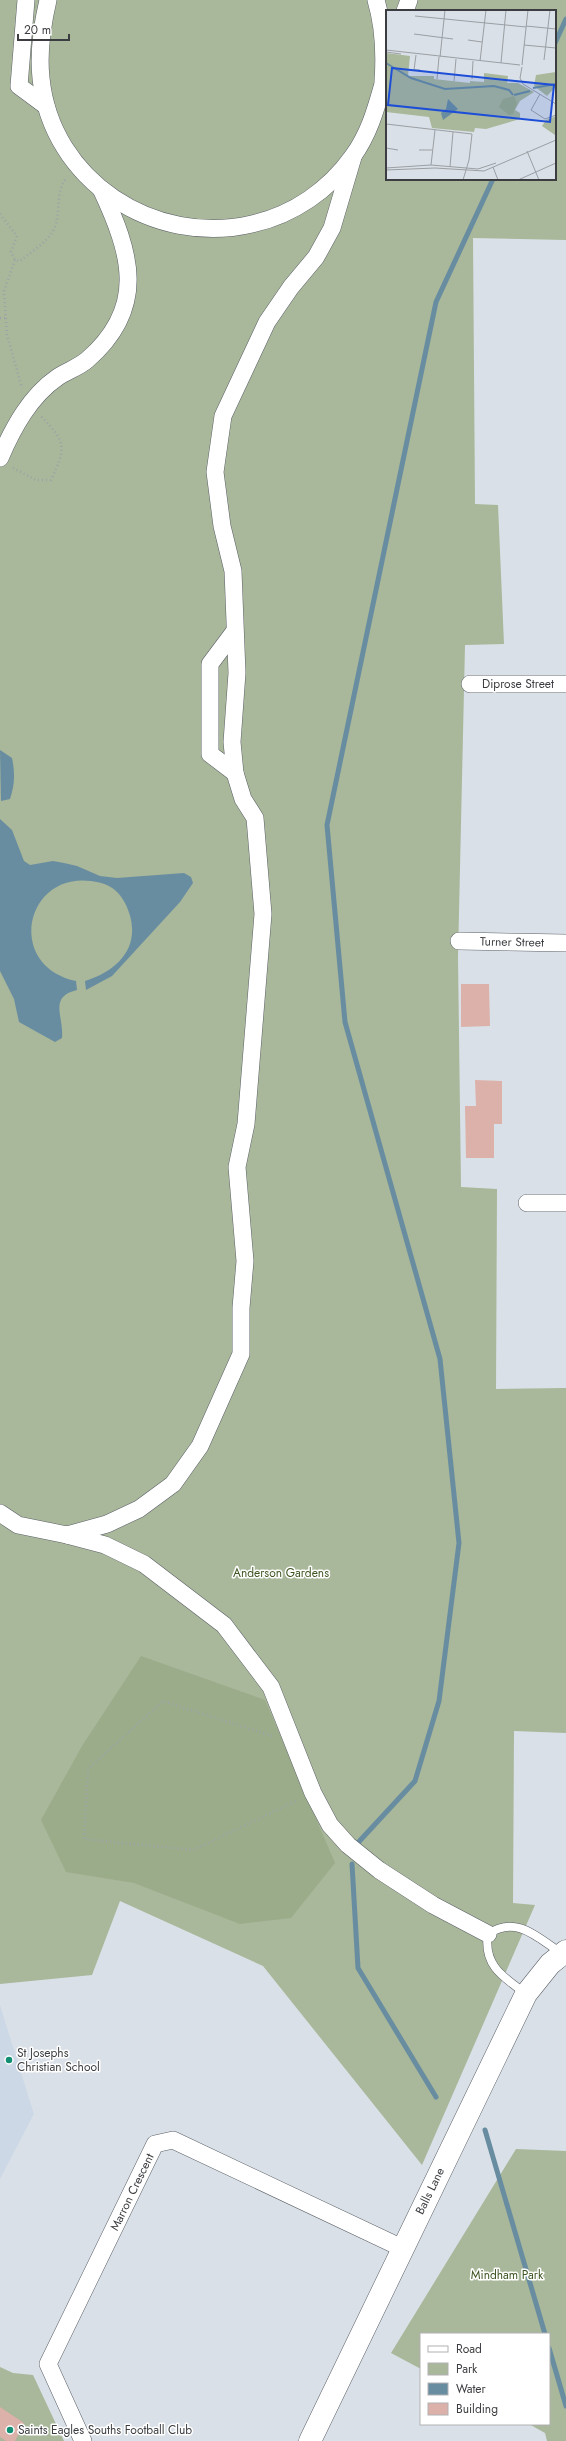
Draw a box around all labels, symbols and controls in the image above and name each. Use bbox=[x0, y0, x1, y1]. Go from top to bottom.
inset map bbox=[386, 10, 556, 180]
scale bar bbox=[18, 16, 69, 42]
text: 20 m bbox=[24, 21, 51, 39]
street label: Diprose Street bbox=[482, 675, 554, 693]
street label: Turner Street bbox=[480, 932, 544, 952]
park label: Anderson Gardens bbox=[233, 1564, 329, 1582]
place label: St Josephs Christian School bbox=[17, 2044, 100, 2076]
marker: St Josephs Christian School bbox=[4, 2055, 14, 2065]
street label: Marron Crescent bbox=[105, 2150, 159, 2234]
street label: Balls Lane bbox=[411, 2165, 449, 2217]
park label: Mindham Park bbox=[471, 2266, 544, 2284]
legend bbox=[420, 2333, 550, 2425]
text: Road bbox=[456, 2340, 482, 2358]
text: Park bbox=[456, 2360, 478, 2378]
text: Water bbox=[456, 2380, 487, 2398]
text: Building bbox=[456, 2400, 498, 2418]
place label: Saints Eagles Souths Football Club bbox=[18, 2421, 192, 2439]
marker: Saints Eagles Souths Football Club bbox=[5, 2425, 15, 2435]

